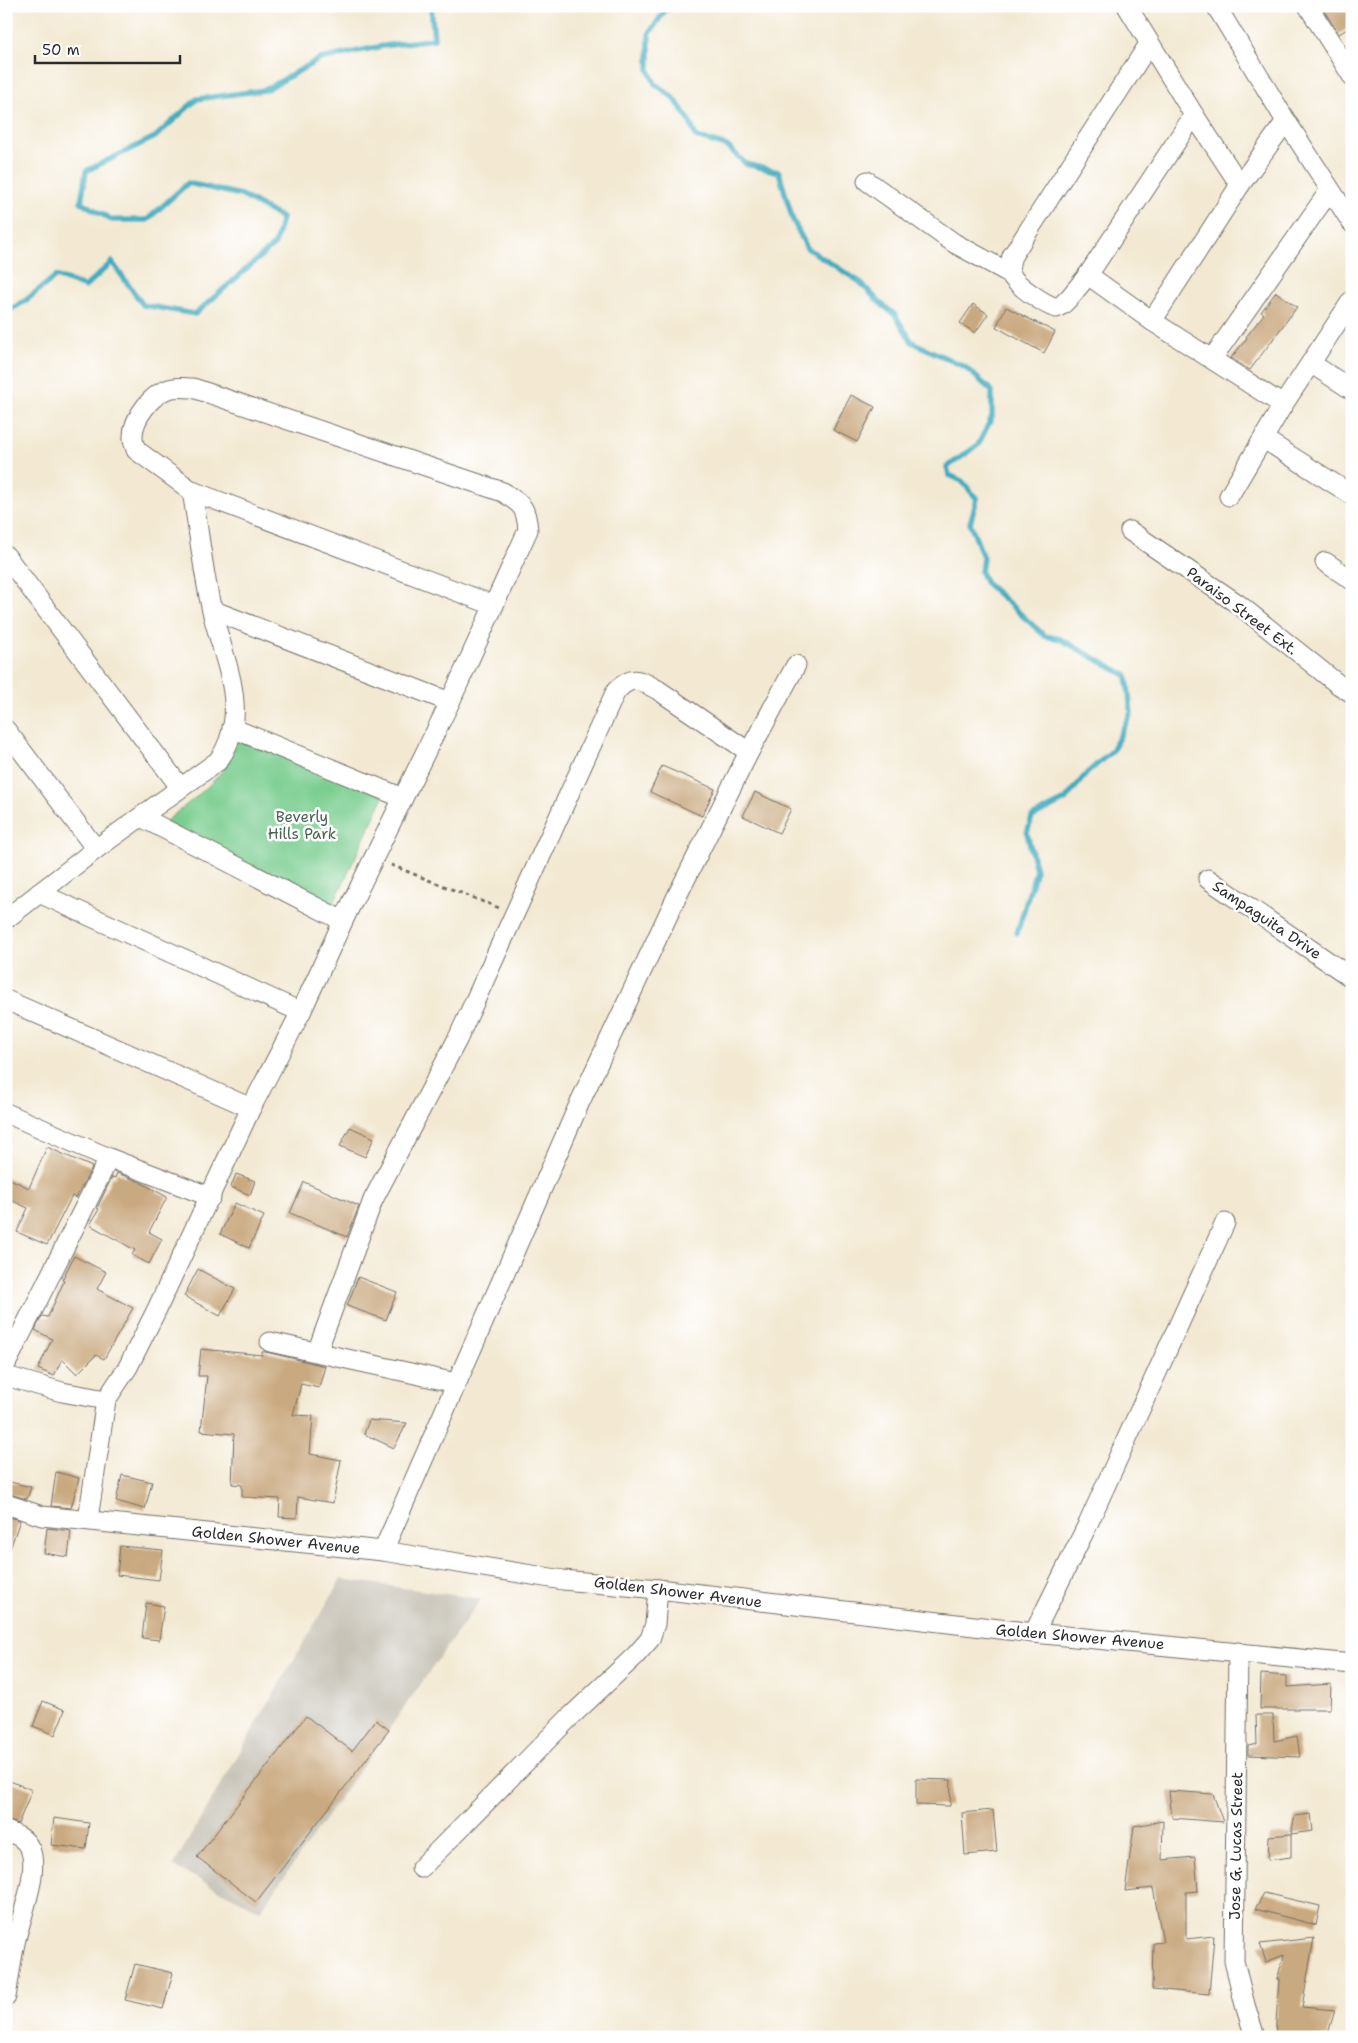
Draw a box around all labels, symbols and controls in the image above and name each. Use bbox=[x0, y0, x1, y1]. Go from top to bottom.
scale bar bbox=[35, 32, 180, 64]
text: 50 m bbox=[42, 40, 80, 60]
street label: Paraiso Street Ext. bbox=[1182, 563, 1302, 659]
park label: Beverly Hills Park bbox=[268, 807, 336, 844]
street label: Sampaguita Drive bbox=[1209, 876, 1325, 964]
street label: Golden Shower Avenue bbox=[191, 1521, 361, 1559]
street label: Golden Shower Avenue bbox=[593, 1572, 763, 1612]
street label: Golden Shower Avenue bbox=[995, 1620, 1165, 1654]
street label: Jose G. Lucas Street bbox=[1225, 1772, 1247, 1920]

